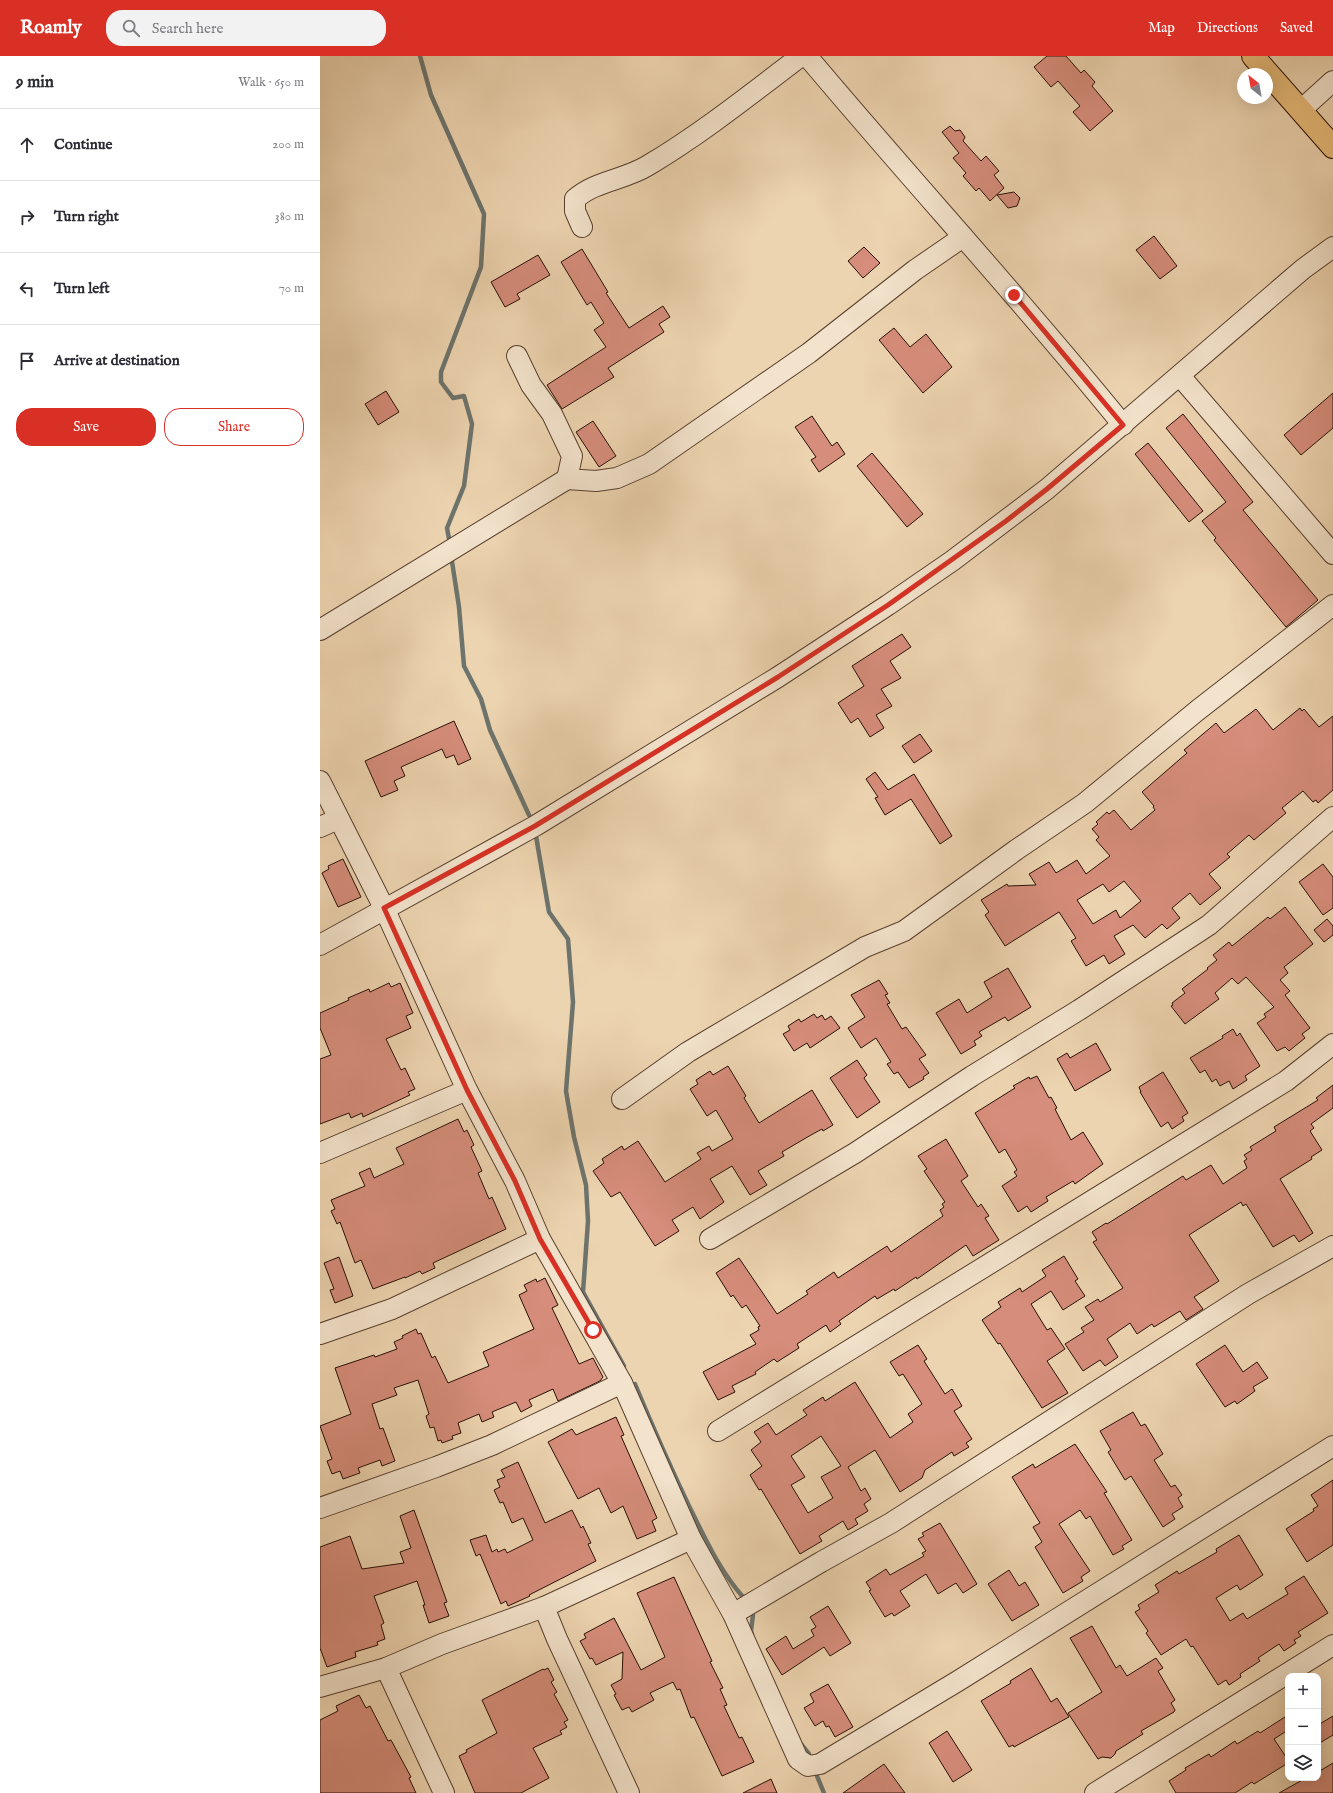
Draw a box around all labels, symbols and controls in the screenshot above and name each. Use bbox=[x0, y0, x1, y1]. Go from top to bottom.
search box bbox=[106, 10, 386, 46]
text: Roamly bbox=[20, 16, 82, 40]
icon: search bbox=[120, 17, 142, 39]
text: Search here bbox=[152, 19, 223, 38]
text: Map bbox=[1148, 19, 1175, 37]
text: Directions bbox=[1197, 19, 1258, 37]
text: Saved bbox=[1280, 19, 1313, 37]
north arrow bbox=[1237, 68, 1273, 104]
text: 9 min bbox=[16, 72, 54, 93]
text: Walk · 650 m bbox=[238, 74, 304, 91]
icon: ahead bbox=[16, 134, 38, 156]
text: Continue bbox=[54, 135, 112, 154]
text: 200 m bbox=[272, 136, 304, 153]
icon: right bbox=[16, 206, 38, 228]
text: Turn right bbox=[54, 207, 119, 226]
text: 380 m bbox=[275, 208, 304, 225]
icon: left bbox=[16, 278, 38, 300]
text: Turn left bbox=[54, 279, 110, 298]
text: 70 m bbox=[279, 280, 304, 297]
route end bbox=[1005, 286, 1023, 304]
icon: arrive bbox=[16, 350, 38, 372]
text: Arrive at destination bbox=[54, 351, 180, 370]
button: Save bbox=[16, 408, 156, 446]
button: Share bbox=[164, 408, 304, 446]
route start bbox=[584, 1321, 602, 1339]
map controls bbox=[1285, 1673, 1321, 1781]
button: + bbox=[1285, 1673, 1321, 1709]
button: − bbox=[1285, 1709, 1321, 1745]
button: layers bbox=[1285, 1745, 1321, 1781]

